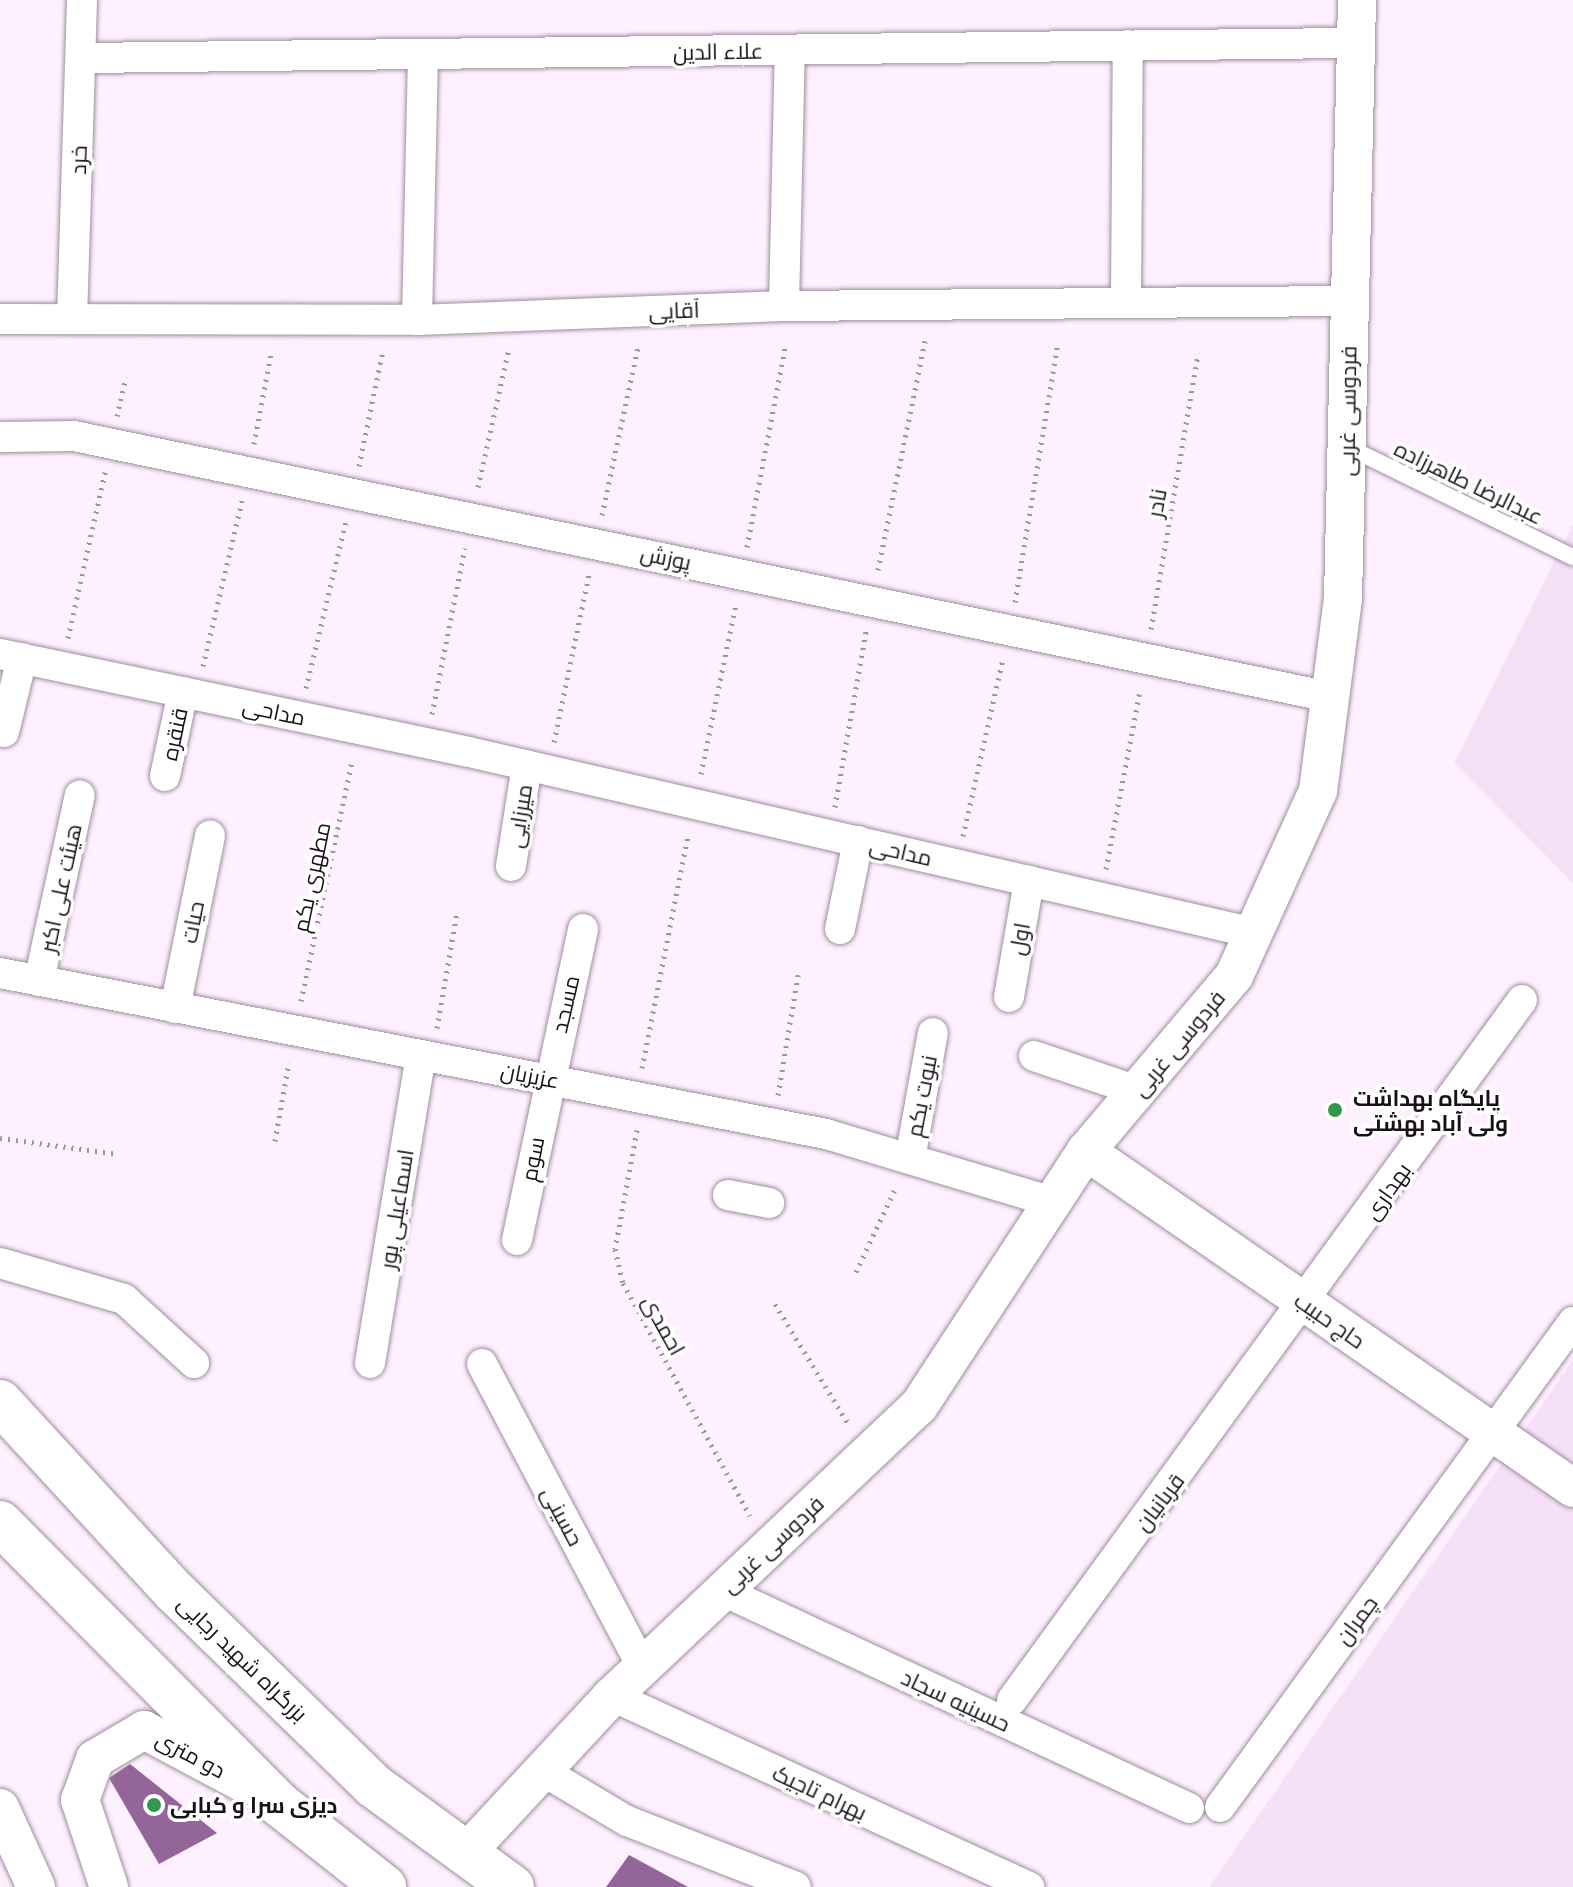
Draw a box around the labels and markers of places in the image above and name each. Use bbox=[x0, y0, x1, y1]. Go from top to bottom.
place label: پایگاه بهداشت ولی آباد بهشتی bbox=[1353, 1084, 1508, 1136]
marker: پایگاه بهداشت ولی آباد بهشتی bbox=[1324, 1099, 1346, 1121]
place label: دیزی سرا و کبابی bbox=[170, 1792, 338, 1818]
marker: دیزی سرا و کبابی bbox=[145, 1796, 163, 1814]

